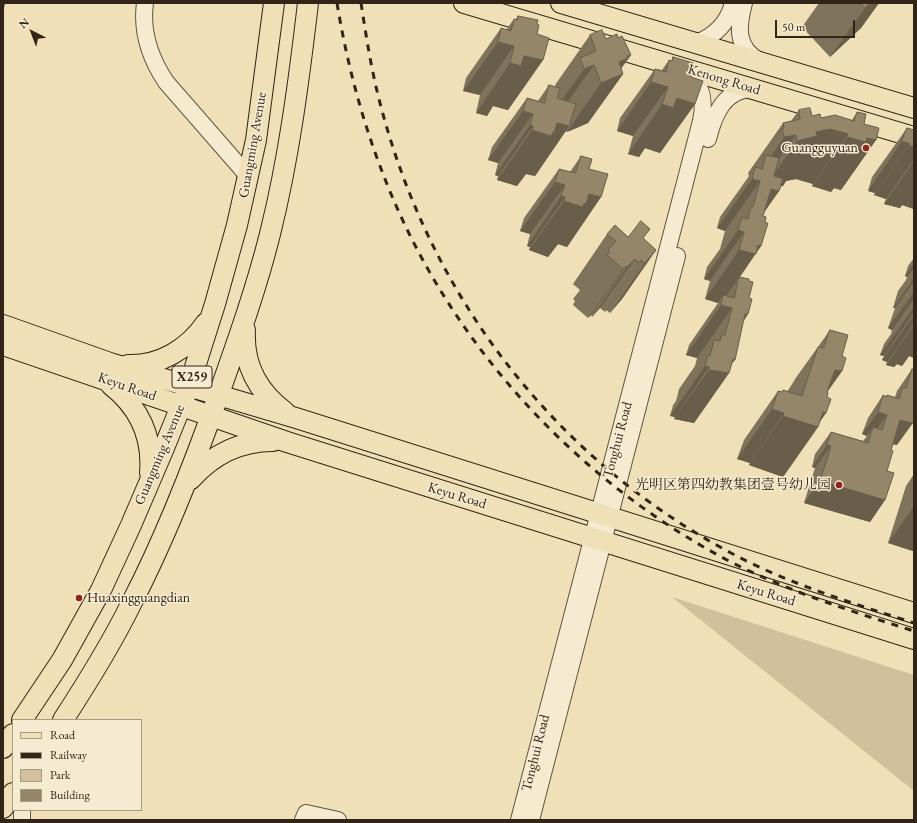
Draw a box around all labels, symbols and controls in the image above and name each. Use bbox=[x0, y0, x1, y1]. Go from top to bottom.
north arrow bbox=[12, 12, 52, 52]
scale bar bbox=[777, 12, 857, 38]
text: N bbox=[16, 15, 32, 31]
text: 50 m bbox=[782, 19, 805, 35]
street label: Kenong Road bbox=[686, 61, 762, 99]
street label: Guangming Avenue bbox=[235, 91, 271, 199]
place label: Guangguyuan bbox=[781, 140, 858, 156]
marker: Guangguyuan bbox=[861, 143, 871, 153]
road number: X259 bbox=[172, 366, 212, 388]
street label: Keyu Road bbox=[96, 369, 158, 405]
street label: Tonghui Road bbox=[600, 400, 636, 480]
street label: Guangming Avenue bbox=[131, 402, 189, 508]
place label: 光明区第四幼教集团壹号幼儿园 bbox=[635, 477, 831, 493]
street label: Keyu Road bbox=[426, 479, 488, 513]
marker: 光明区第四幼教集团壹号幼儿园 bbox=[834, 480, 844, 490]
street label: Keyu Road bbox=[735, 576, 797, 610]
place label: Huaxingguangdian bbox=[87, 590, 190, 606]
marker: Huaxingguangdian bbox=[74, 593, 84, 603]
street label: Tonghui Road bbox=[518, 713, 554, 793]
legend bbox=[12, 719, 142, 811]
text: Road bbox=[50, 727, 75, 743]
text: Railway bbox=[50, 747, 87, 763]
text: Park bbox=[50, 767, 70, 783]
text: Building bbox=[50, 787, 90, 803]

